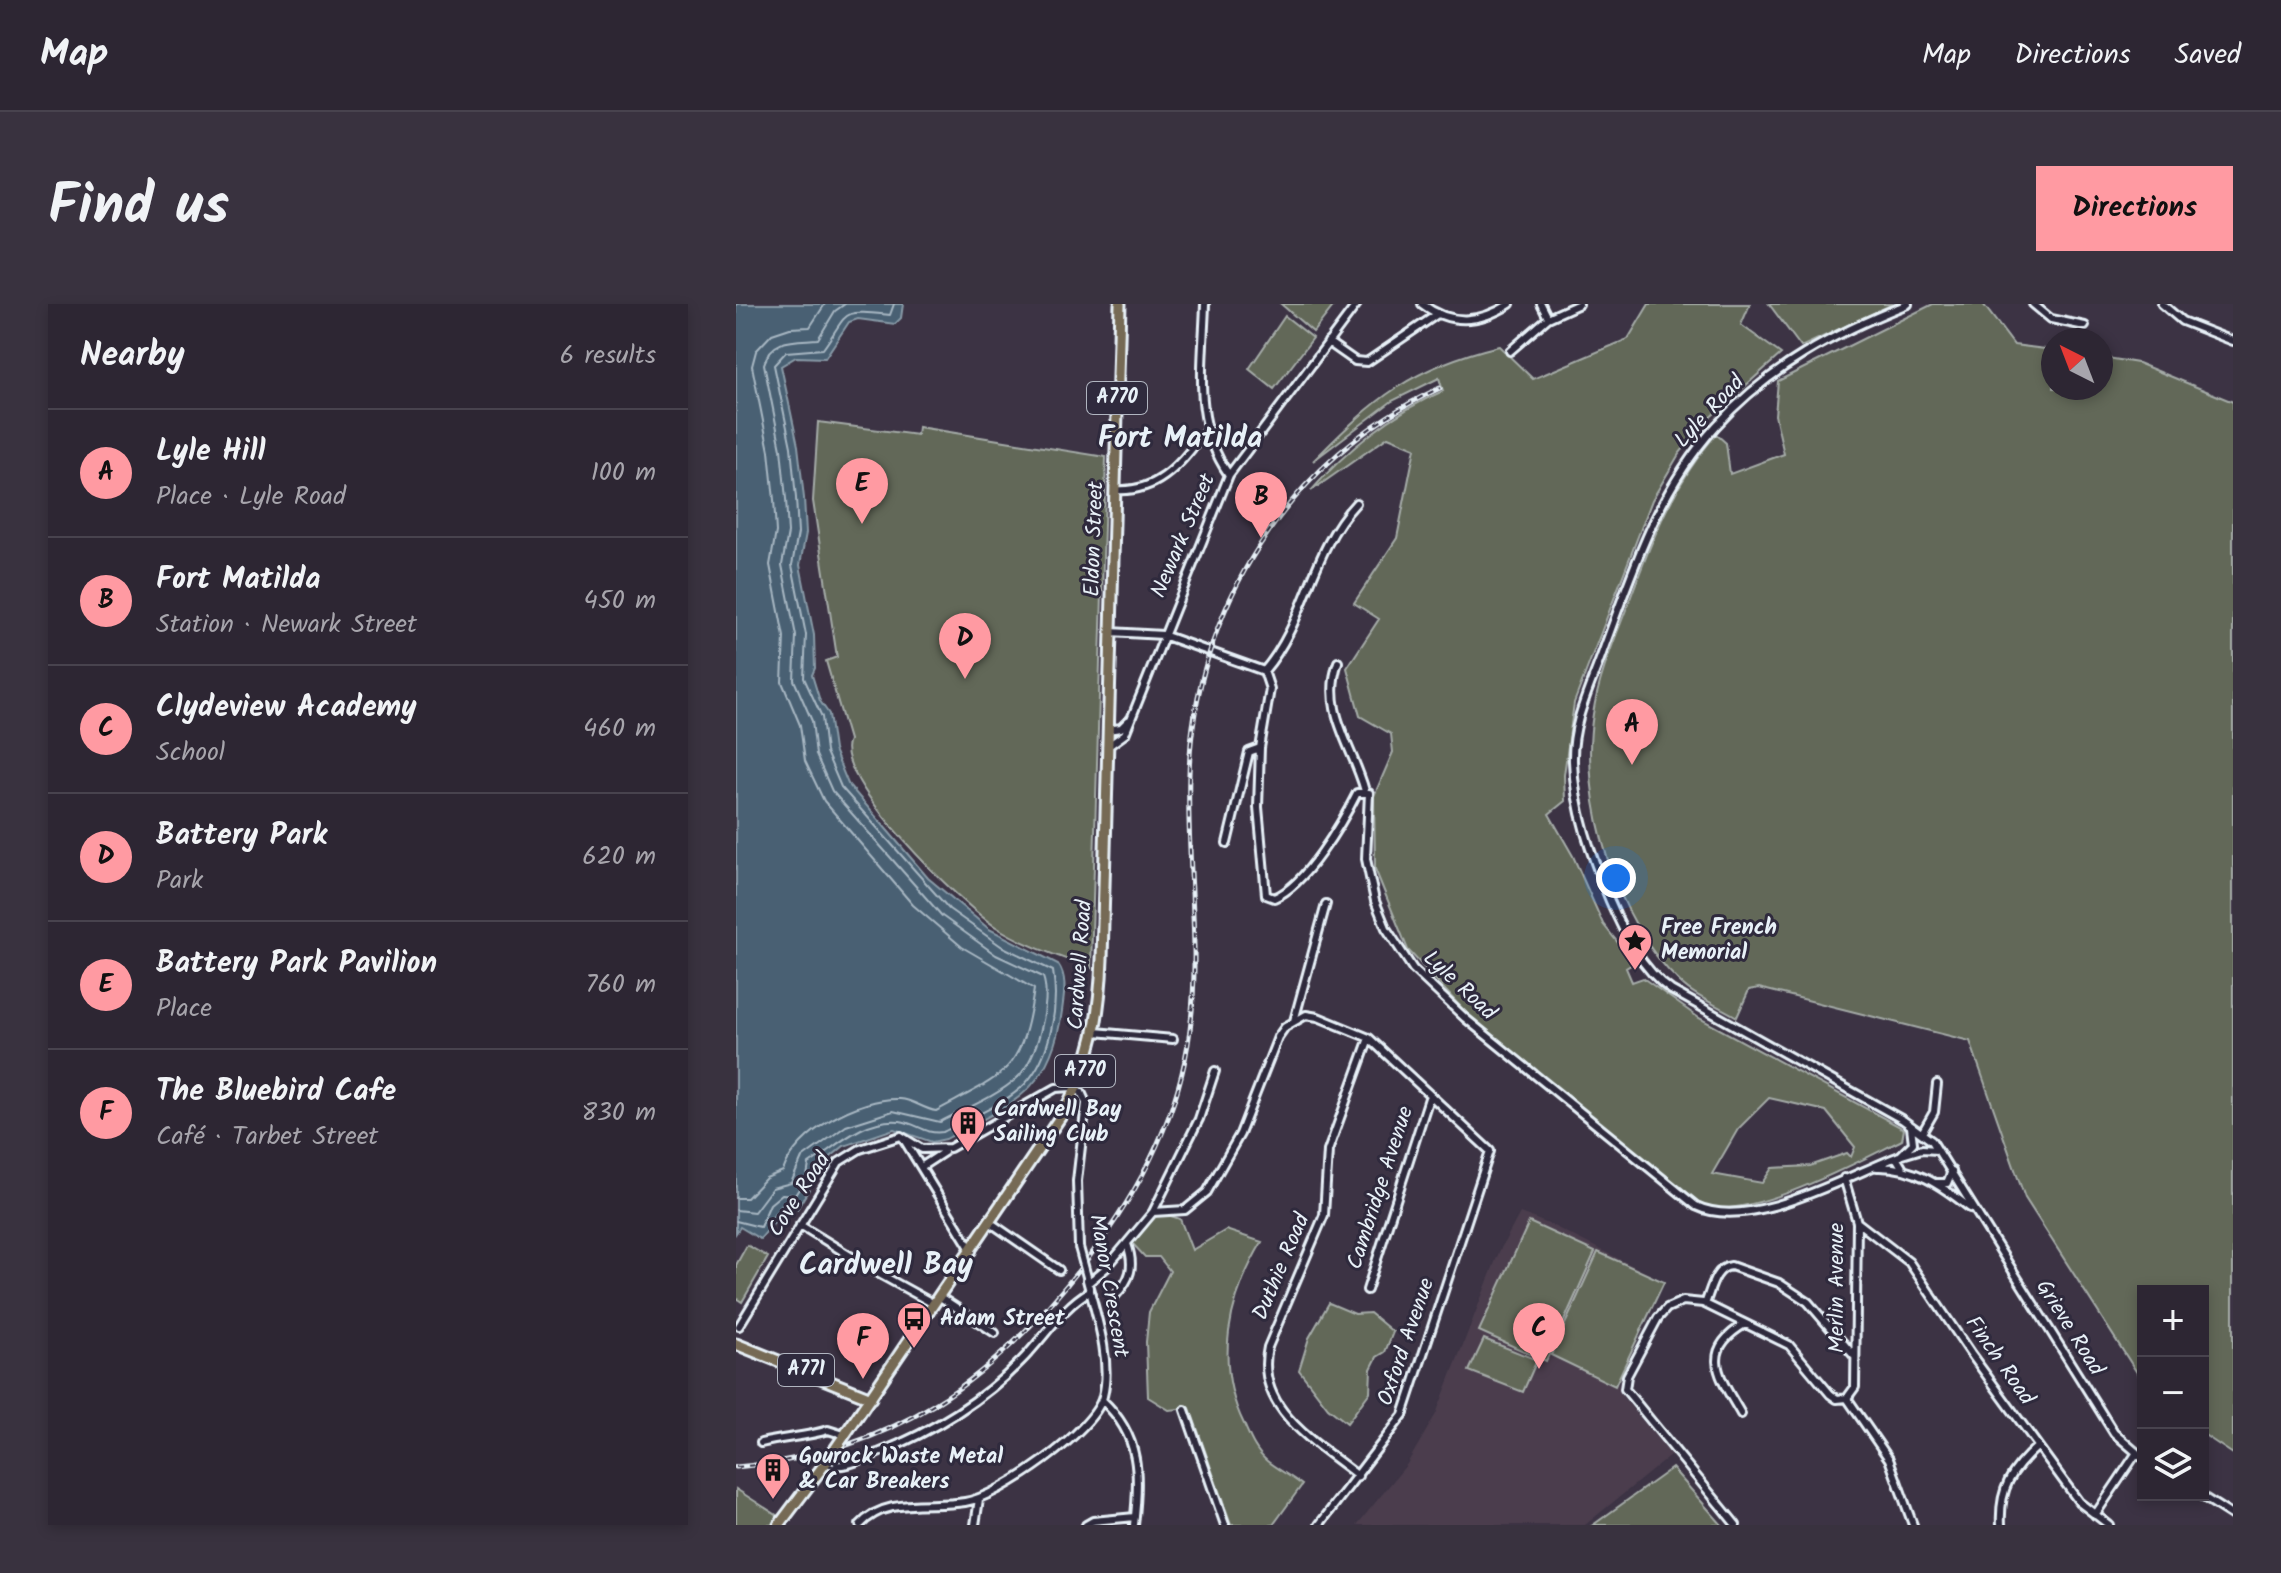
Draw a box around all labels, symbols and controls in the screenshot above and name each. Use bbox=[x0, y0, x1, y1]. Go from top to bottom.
text: Map bbox=[40, 25, 109, 85]
text: Map bbox=[1922, 33, 1971, 78]
text: Directions bbox=[2015, 33, 2131, 78]
text: Saved bbox=[2175, 33, 2241, 78]
text: Find us bbox=[48, 163, 229, 253]
button: Directions bbox=[2036, 166, 2233, 251]
north arrow bbox=[2041, 328, 2113, 400]
text: Nearby bbox=[80, 329, 185, 383]
text: 6 results bbox=[560, 335, 656, 377]
street label: Lyle Road bbox=[1666, 366, 1754, 457]
road number: A770 bbox=[1087, 382, 1147, 414]
district label: Fort Matilda bbox=[1098, 415, 1262, 463]
text: Lyle Hill bbox=[156, 428, 265, 476]
text: A bbox=[98, 452, 114, 494]
text: 100 m bbox=[591, 452, 656, 494]
pin: E bbox=[836, 458, 888, 524]
street label: Newark Street bbox=[1142, 468, 1226, 604]
pin: B bbox=[1235, 472, 1287, 538]
text: Place · Lyle Road bbox=[156, 476, 346, 518]
street label: Eldon Street bbox=[1075, 480, 1115, 597]
text: Fort Matilda bbox=[156, 556, 321, 604]
text: B bbox=[98, 580, 114, 622]
text: 450 m bbox=[584, 580, 656, 622]
text: Station · Newark Street bbox=[156, 604, 417, 646]
pin: D bbox=[939, 613, 991, 679]
text: Clydeview Academy bbox=[156, 684, 417, 732]
pin: A bbox=[1606, 699, 1658, 765]
text: C bbox=[98, 708, 114, 750]
text: 460 m bbox=[583, 708, 656, 750]
text: School bbox=[156, 732, 225, 774]
text: Battery Park bbox=[156, 812, 327, 860]
text: D bbox=[97, 836, 115, 878]
text: 620 m bbox=[582, 836, 656, 878]
your location bbox=[1596, 858, 1636, 898]
text: Park bbox=[156, 860, 203, 902]
street label: Cardwell Road bbox=[1059, 898, 1103, 1031]
place label: Free French Memorial bbox=[1661, 911, 1777, 971]
place icon: Free French Memorial bbox=[1616, 922, 1654, 972]
text: Battery Park Pavilion bbox=[156, 940, 437, 988]
street label: Lyle Road bbox=[1414, 942, 1505, 1030]
text: E bbox=[99, 964, 113, 1006]
text: 760 m bbox=[585, 964, 656, 1006]
text: Place bbox=[156, 988, 212, 1030]
road number: A770 bbox=[1055, 1055, 1115, 1087]
text: The Bluebird Cafe bbox=[156, 1068, 396, 1116]
text: F bbox=[99, 1092, 113, 1134]
text: 830 m bbox=[581, 1092, 656, 1134]
place label: Cardwell Bay Sailing Club bbox=[994, 1093, 1122, 1153]
street label: Cambridge Avenue bbox=[1338, 1102, 1424, 1274]
building icon: Cardwell Bay Sailing Club bbox=[949, 1104, 987, 1154]
text: Café · Tarbet Street bbox=[156, 1116, 378, 1158]
street label: Cove Road bbox=[759, 1145, 841, 1244]
street label: Duthie Road bbox=[1244, 1207, 1321, 1326]
street label: Manor Crescent bbox=[1078, 1211, 1138, 1361]
street label: Merlin Avenue bbox=[1820, 1223, 1855, 1353]
district label: Cardwell Bay bbox=[799, 1242, 973, 1290]
street label: Oxford Avenue bbox=[1369, 1273, 1445, 1411]
street label: Grieve Road bbox=[2026, 1273, 2113, 1384]
map controls bbox=[2137, 1285, 2209, 1501]
button: + bbox=[2137, 1285, 2209, 1357]
bus stop icon: Adam Street bbox=[895, 1300, 933, 1350]
place label: Adam Street bbox=[940, 1302, 1066, 1337]
pin: C bbox=[1513, 1303, 1565, 1369]
street label: Finch Road bbox=[1955, 1309, 2043, 1414]
pin: F bbox=[837, 1313, 889, 1379]
road number: A771 bbox=[778, 1354, 834, 1386]
button: − bbox=[2137, 1357, 2209, 1429]
button: layers bbox=[2137, 1429, 2209, 1501]
place label: Gourock Waste Metal & Car Breakers bbox=[799, 1440, 1003, 1500]
building icon: Gourock Waste Metal & Car Breakers bbox=[754, 1451, 792, 1501]

